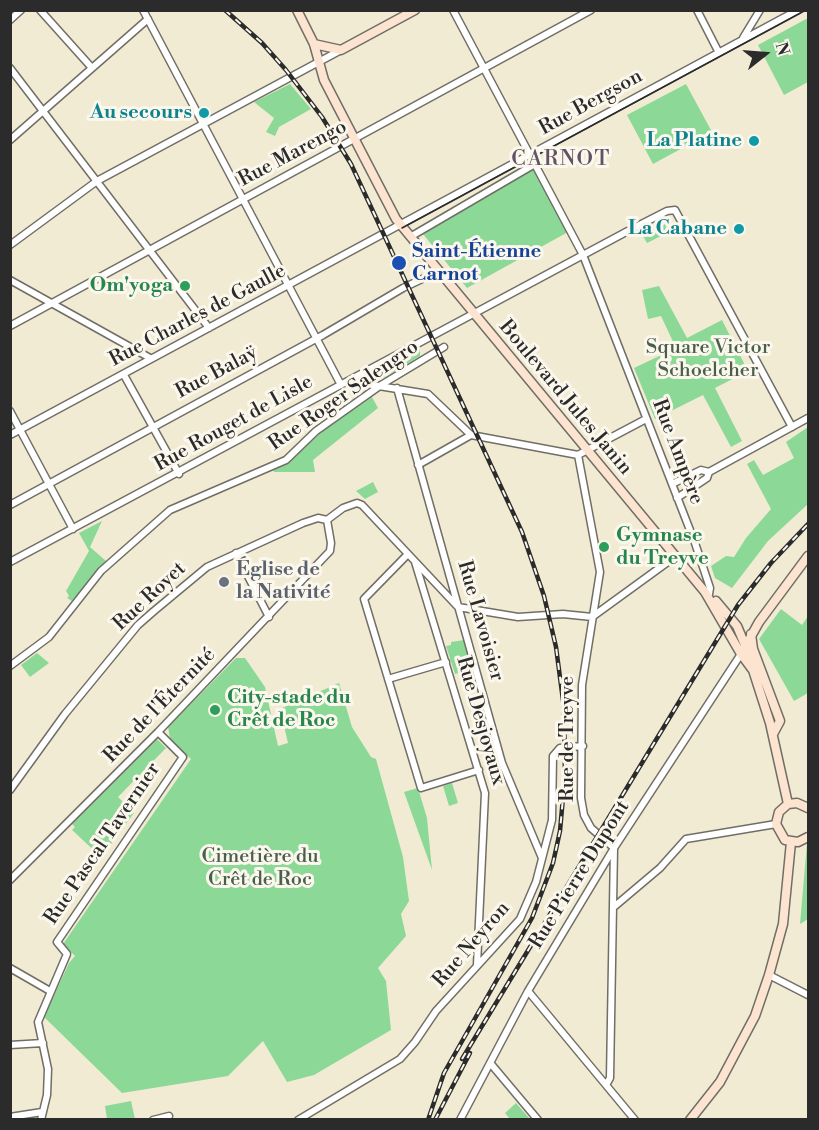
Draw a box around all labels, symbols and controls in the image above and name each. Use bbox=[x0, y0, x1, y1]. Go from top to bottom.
north arrow bbox=[735, 24, 795, 84]
text: N bbox=[771, 40, 794, 58]
street label: Rue Bergson bbox=[535, 65, 647, 141]
place label: Au secours bbox=[90, 101, 192, 125]
marker: Au secours bbox=[197, 106, 211, 120]
street label: Rue Marengo bbox=[235, 115, 351, 193]
place label: La Platine bbox=[646, 129, 742, 153]
marker: La Platine bbox=[747, 134, 761, 148]
district label: CARNOT bbox=[511, 147, 611, 173]
place label: La Cabane bbox=[628, 217, 727, 241]
marker: La Cabane bbox=[732, 222, 746, 236]
place label: Saint-Étienne Carnot bbox=[412, 240, 541, 287]
marker: Saint-Étienne Carnot bbox=[390, 254, 408, 272]
street label: Rue Charles de Gaulle bbox=[106, 259, 290, 373]
place label: Om'yoga bbox=[90, 274, 173, 298]
marker: Om'yoga bbox=[178, 279, 192, 293]
street label: Boulevard Jules Janin bbox=[493, 316, 637, 480]
street label: Rue Roger Salengro bbox=[264, 335, 424, 457]
park label: Square Victor Schoelcher bbox=[646, 336, 770, 383]
street label: Rue Balaÿ bbox=[172, 341, 262, 405]
street label: Rue Rouget de Lisle bbox=[151, 371, 317, 477]
street label: Rue Ampère bbox=[646, 396, 708, 508]
place label: Gymnase du Treyve bbox=[616, 524, 709, 571]
marker: Gymnase du Treyve bbox=[597, 540, 611, 554]
street label: Rue Royet bbox=[109, 557, 191, 637]
place label: Église de la Nativité bbox=[236, 558, 330, 605]
street label: Rue Lavoisier bbox=[451, 558, 509, 684]
marker: Église de la Nativité bbox=[217, 575, 231, 589]
street label: Rue de l'Éternité bbox=[99, 644, 221, 768]
street label: Rue Desjoyaux bbox=[450, 654, 510, 788]
street label: Rue de Treyve bbox=[556, 676, 580, 802]
place label: City-stade du Crêt de Roc bbox=[227, 686, 351, 733]
marker: City-stade du Crêt de Roc bbox=[208, 703, 222, 717]
street label: Rue Pascal Tavernier bbox=[40, 759, 166, 929]
street label: Rue Pierre Dupont bbox=[525, 796, 635, 954]
park label: Cimetière du Crêt de Roc bbox=[201, 845, 319, 892]
street label: Rue Neyron bbox=[428, 897, 516, 993]

